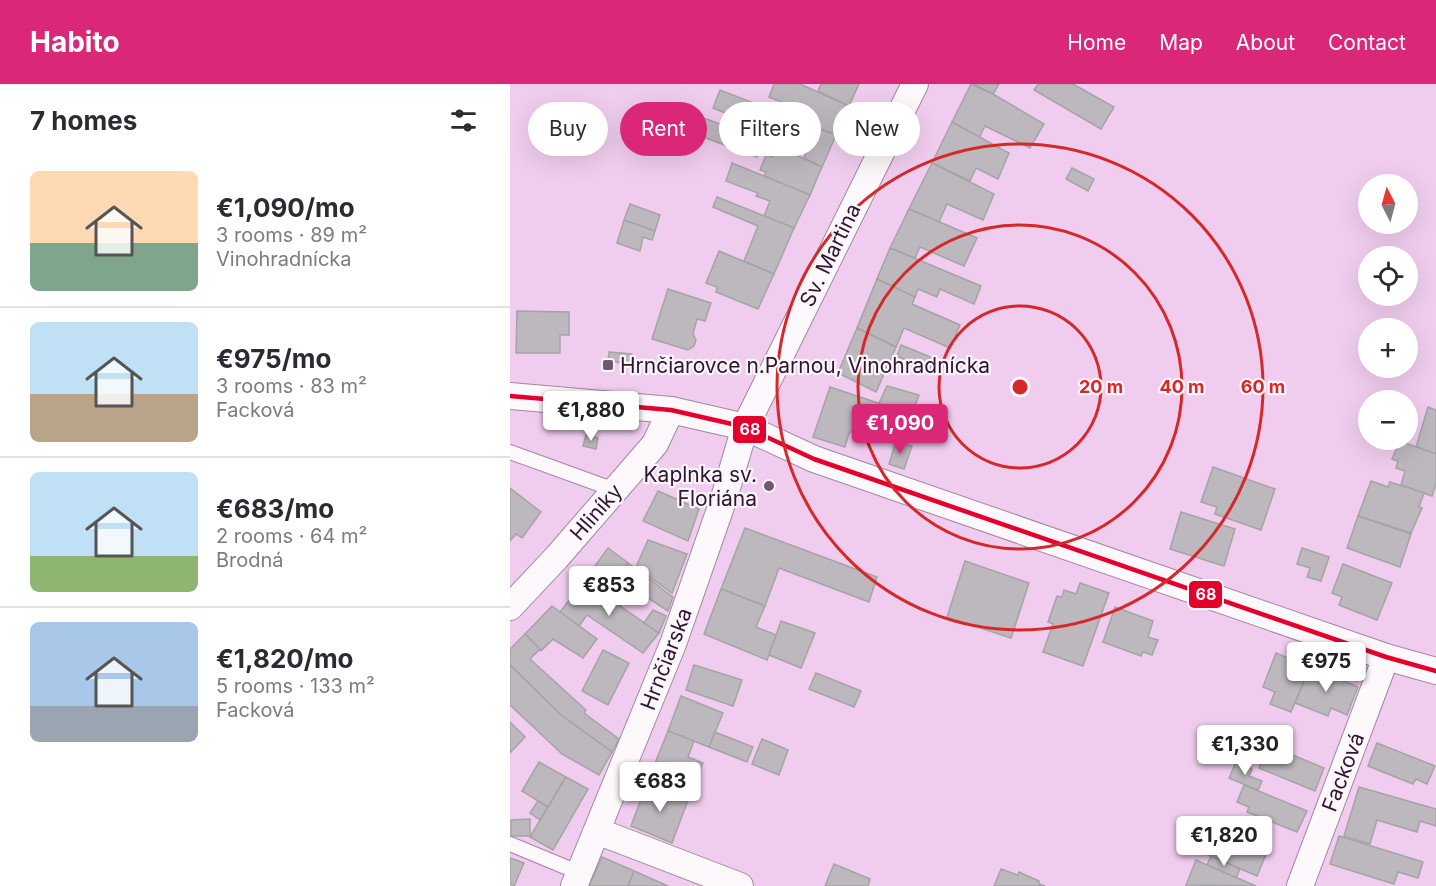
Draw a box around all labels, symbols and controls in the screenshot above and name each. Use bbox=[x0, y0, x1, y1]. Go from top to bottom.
text: Habito bbox=[30, 25, 120, 59]
text: Home bbox=[1067, 30, 1126, 55]
text: Map bbox=[1159, 30, 1203, 55]
text: About bbox=[1236, 30, 1295, 55]
text: Contact bbox=[1328, 30, 1406, 55]
chip: Buy bbox=[528, 102, 608, 156]
chip: Rent bbox=[620, 102, 707, 156]
chip: Filters bbox=[719, 102, 821, 156]
chip: New bbox=[833, 102, 920, 156]
icon: filters bbox=[447, 104, 480, 137]
text: 7 homes bbox=[30, 105, 137, 136]
north arrow bbox=[1358, 174, 1418, 234]
map controls bbox=[1358, 174, 1418, 450]
text: €1,090/mo bbox=[216, 192, 355, 223]
icon: home bbox=[78, 195, 150, 267]
street label: Sv. Martina bbox=[794, 199, 866, 311]
text: 3 rooms · 89 m² bbox=[216, 223, 367, 247]
button: locate bbox=[1358, 246, 1418, 306]
text: Vinohradnícka bbox=[216, 247, 352, 271]
button: + bbox=[1358, 318, 1418, 378]
text: €975/mo bbox=[216, 343, 331, 374]
icon: home bbox=[78, 346, 150, 418]
place label: Hrnčiarovce n.Parnou, Vinohradnícka bbox=[620, 353, 990, 378]
marker: Hrnčiarovce n.Parnou, Vinohradnícka bbox=[601, 358, 615, 372]
text: 3 rooms · 83 m² bbox=[216, 374, 367, 398]
text: 20 m bbox=[1079, 376, 1123, 397]
text: 40 m bbox=[1160, 376, 1205, 397]
text: 60 m bbox=[1241, 376, 1285, 397]
centre of rings bbox=[1010, 377, 1030, 397]
button: − bbox=[1358, 390, 1418, 450]
pin: €1,880 bbox=[542, 391, 640, 442]
text: Facková bbox=[216, 398, 294, 422]
text: €1,880 bbox=[557, 398, 625, 422]
pin: €1,090 bbox=[851, 404, 949, 455]
text: €1,090 bbox=[866, 411, 934, 435]
line badge: 68 bbox=[732, 415, 767, 444]
text: 68 bbox=[740, 419, 760, 439]
place label: Kaplnka sv. Floriána bbox=[644, 462, 757, 511]
street label: Hliníky bbox=[565, 479, 627, 545]
marker: Kaplnka sv. Floriána bbox=[762, 479, 776, 493]
text: €683/mo bbox=[216, 493, 334, 524]
icon: home bbox=[78, 496, 150, 568]
text: 2 rooms · 64 m² bbox=[216, 524, 367, 548]
text: Brodná bbox=[216, 548, 284, 572]
pin: €853 bbox=[573, 566, 645, 617]
text: €853 bbox=[583, 573, 635, 597]
line badge: 68 bbox=[1188, 580, 1223, 609]
text: 68 bbox=[1196, 584, 1216, 604]
street label: Hrnčiarska bbox=[635, 604, 697, 714]
pin: €975 bbox=[1290, 642, 1362, 693]
text: €1,820/mo bbox=[216, 643, 354, 674]
icon: home bbox=[78, 646, 150, 718]
text: €975 bbox=[1301, 649, 1351, 673]
text: 5 rooms · 133 m² bbox=[216, 674, 375, 698]
text: Facková bbox=[216, 698, 294, 722]
pin: €1,330 bbox=[1196, 725, 1294, 776]
street label: Facková bbox=[1317, 729, 1369, 815]
text: €1,330 bbox=[1211, 732, 1279, 756]
pin: €683 bbox=[624, 762, 696, 813]
text: €683 bbox=[634, 769, 686, 793]
pin: €1,820 bbox=[1175, 816, 1273, 867]
text: €1,820 bbox=[1190, 823, 1258, 847]

